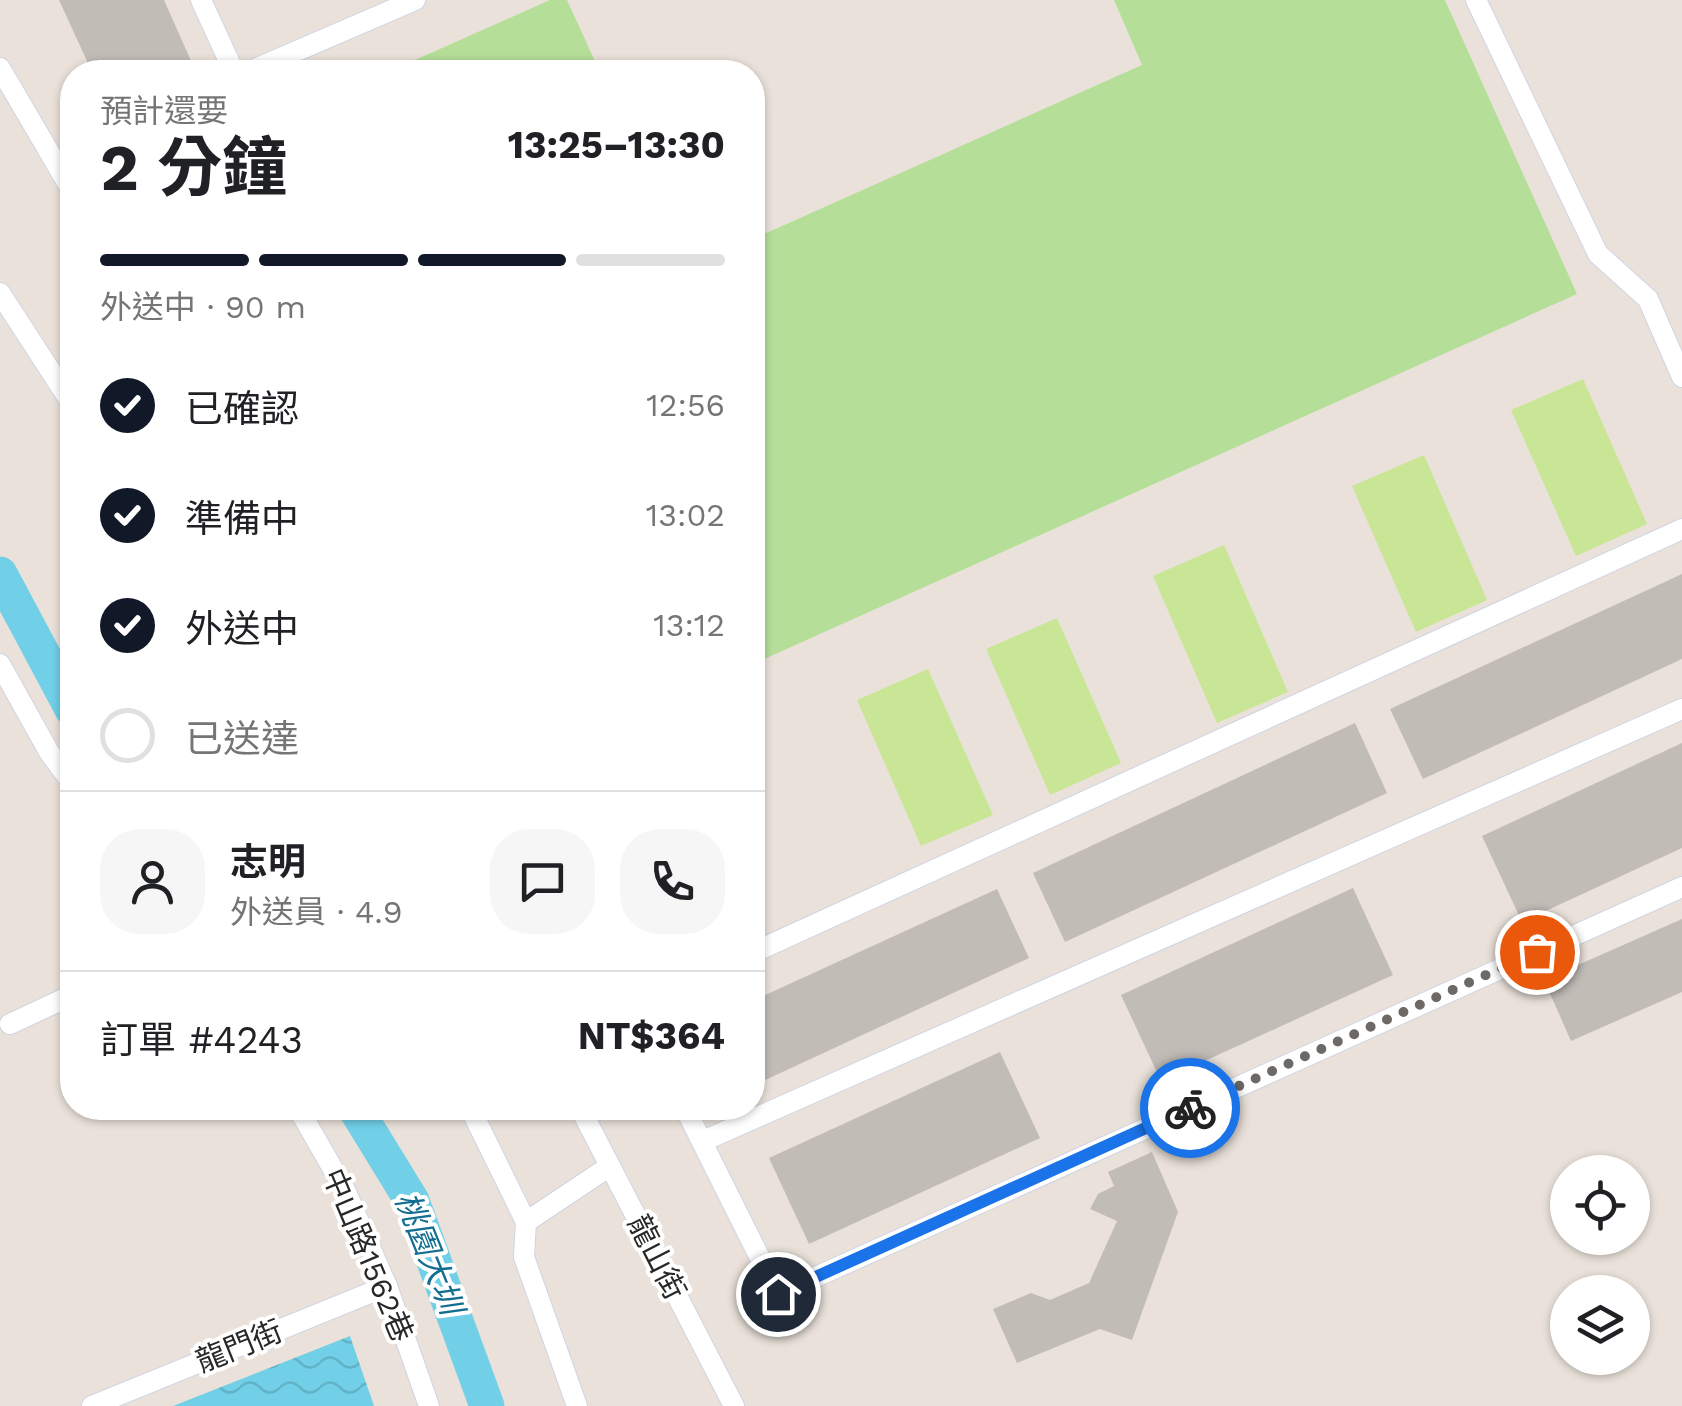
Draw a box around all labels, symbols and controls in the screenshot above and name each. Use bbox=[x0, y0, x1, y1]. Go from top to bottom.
text: 預計還要 bbox=[100, 92, 228, 130]
text: 13:25–13:30 bbox=[508, 123, 725, 167]
text: 2 分鐘 bbox=[100, 130, 287, 206]
text: 外送中 · 90 m bbox=[100, 288, 306, 326]
icon: check bbox=[100, 378, 155, 433]
text: 12:56 bbox=[646, 386, 725, 424]
text: 已確認 bbox=[185, 387, 299, 431]
icon: check bbox=[100, 488, 155, 543]
text: 13:02 bbox=[646, 496, 725, 534]
text: 準備中 bbox=[185, 497, 299, 541]
icon: check bbox=[100, 598, 155, 653]
text: 13:12 bbox=[653, 606, 725, 644]
text: 外送中 bbox=[185, 607, 299, 651]
text: 已送達 bbox=[185, 717, 299, 761]
button: person bbox=[100, 829, 205, 934]
button: chat bbox=[490, 829, 595, 934]
button: phone bbox=[620, 829, 725, 934]
text: 志明 bbox=[230, 840, 306, 884]
text: 外送員 · 4.9 bbox=[230, 893, 403, 931]
pin bbox=[1495, 910, 1580, 995]
icon: bag bbox=[1510, 925, 1565, 980]
text: NT$364 bbox=[578, 1014, 725, 1058]
text: 訂單 #4243 bbox=[100, 1018, 303, 1062]
courier bbox=[1140, 1058, 1240, 1158]
icon: bike bbox=[1163, 1081, 1218, 1136]
map controls bbox=[1550, 1155, 1650, 1375]
button: locate bbox=[1550, 1155, 1650, 1255]
street label: 中山路1562巷 bbox=[316, 1163, 420, 1347]
water label: 桃園大圳 bbox=[387, 1187, 472, 1323]
street label: 龍山街 bbox=[621, 1209, 693, 1305]
pin bbox=[736, 1252, 821, 1337]
icon: home bbox=[751, 1267, 806, 1322]
button: layers bbox=[1550, 1275, 1650, 1375]
street label: 龍門街 bbox=[191, 1313, 287, 1379]

